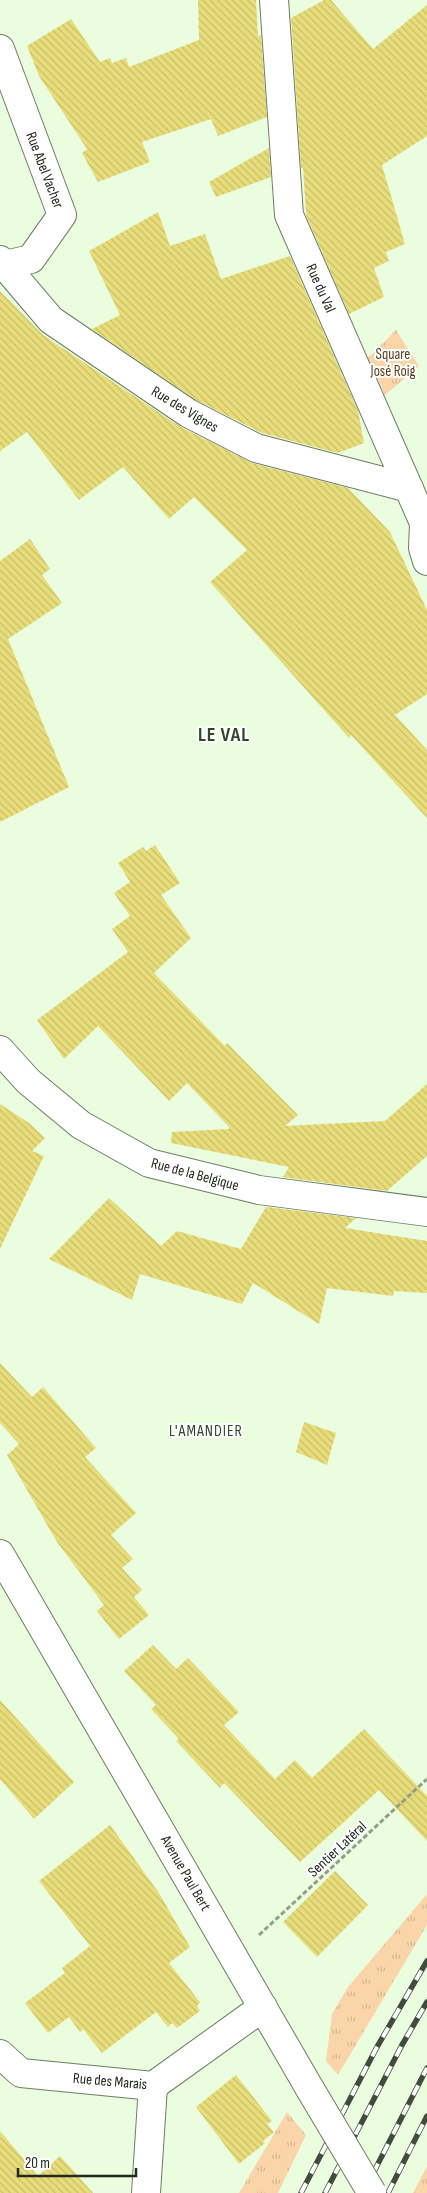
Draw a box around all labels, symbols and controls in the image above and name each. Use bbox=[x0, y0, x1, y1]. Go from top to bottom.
street label: Rue Abel Vacher bbox=[21, 129, 68, 212]
street label: Rue du Val bbox=[301, 261, 340, 316]
park label: Square José Roig bbox=[370, 345, 415, 381]
street label: Rue des Vignes bbox=[148, 382, 222, 437]
district label: LE VAL bbox=[198, 723, 250, 747]
street label: Rue de la Belgique bbox=[149, 1154, 241, 1195]
district label: L'AMANDIER bbox=[169, 1422, 243, 1441]
street label: Sentier Latéral bbox=[304, 1817, 371, 1881]
street label: Avenue Paul Bert bbox=[156, 1831, 215, 1915]
street label: Rue des Marais bbox=[72, 2069, 148, 2094]
scale bar bbox=[18, 2146, 135, 2178]
text: 20 m bbox=[25, 2154, 50, 2173]

